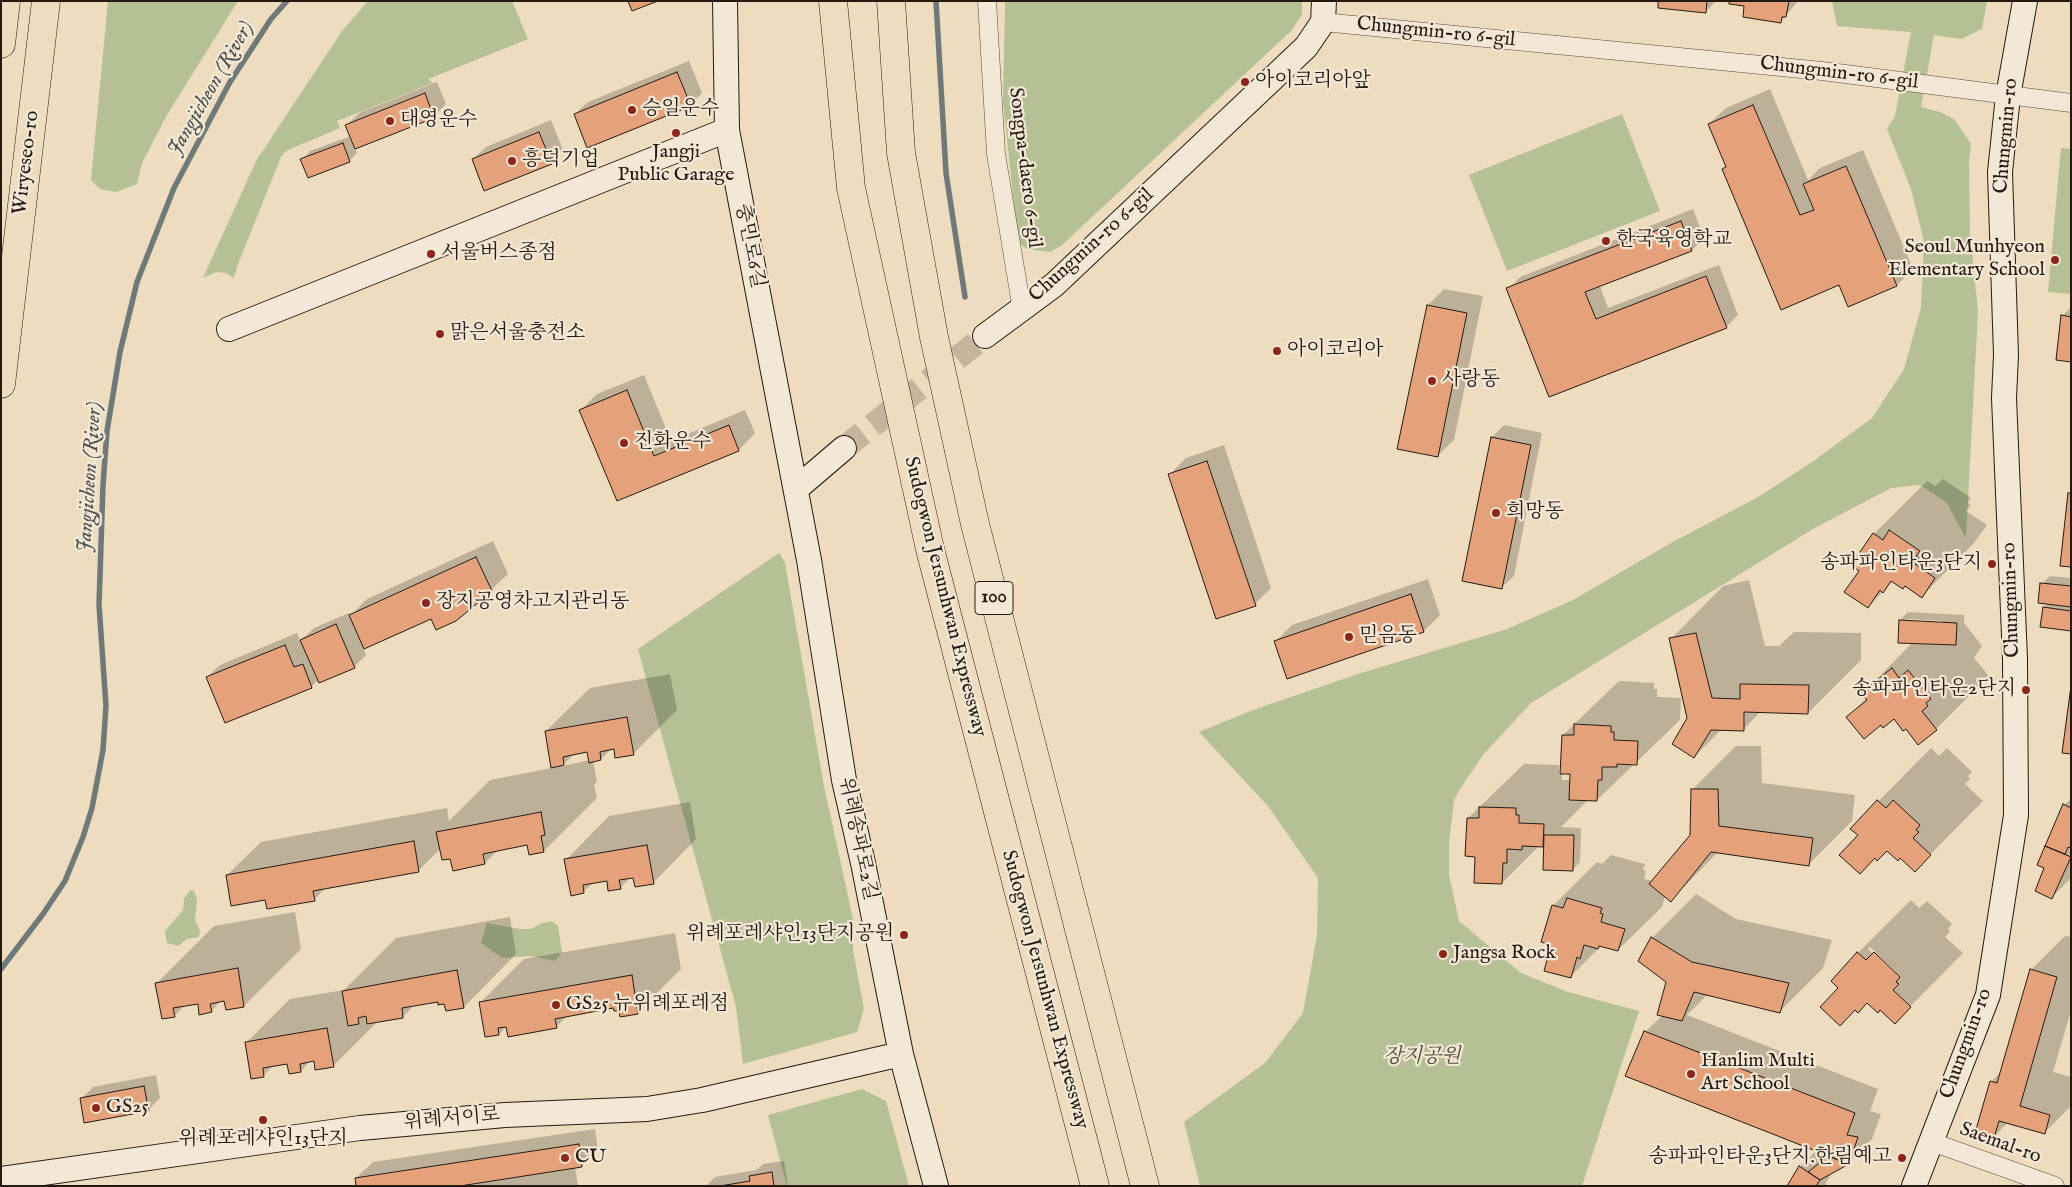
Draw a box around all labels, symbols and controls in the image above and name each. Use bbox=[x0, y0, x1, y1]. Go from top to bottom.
street label: Chungmin-ro 6-gil bbox=[1356, 13, 1516, 53]
water label: Jangjicheon (River) bbox=[163, 17, 261, 161]
street label: Chungmin-ro 6-gil bbox=[1758, 52, 1920, 96]
place label: 아이코리아앞 bbox=[1255, 70, 1371, 94]
marker: 아이코리아앞 bbox=[1239, 76, 1251, 88]
street label: Chungmin-ro bbox=[1990, 77, 2024, 195]
street label: Songpa-daero 6-gil bbox=[1002, 86, 1046, 250]
place label: 승일운수 bbox=[642, 98, 719, 122]
marker: 승일운수 bbox=[626, 104, 638, 116]
street label: Wiryeseo-ro bbox=[9, 109, 45, 217]
place label: 대영운수 bbox=[400, 109, 477, 133]
marker: 대영운수 bbox=[384, 115, 396, 127]
marker: Jangji Public Garage bbox=[670, 127, 682, 139]
place label: Jangji Public Garage bbox=[618, 141, 734, 188]
place label: 흥덕기업 bbox=[522, 149, 599, 173]
marker: 흥덕기업 bbox=[506, 155, 518, 167]
street label: Chungmin-ro 6-gil bbox=[1025, 184, 1159, 308]
street label: 충민로6길 bbox=[729, 202, 769, 290]
place label: 한국육영학교 bbox=[1616, 229, 1732, 253]
marker: 한국육영학교 bbox=[1600, 235, 1612, 247]
place label: Seoul Munhyeon Elementary School bbox=[1888, 236, 2045, 283]
place label: 서울버스종점 bbox=[441, 242, 557, 266]
marker: 서울버스종점 bbox=[425, 248, 437, 260]
marker: Seoul Munhyeon Elementary School bbox=[2049, 254, 2061, 266]
place label: 맑은서울충전소 bbox=[450, 322, 585, 346]
marker: 맑은서울충전소 bbox=[434, 328, 446, 340]
place label: 아이코리아 bbox=[1287, 339, 1384, 363]
marker: 아이코리아 bbox=[1271, 345, 1283, 357]
place label: 사랑동 bbox=[1442, 369, 1500, 393]
marker: 사랑동 bbox=[1426, 375, 1438, 387]
water label: Jangjicheon (River) bbox=[73, 401, 109, 553]
place label: 진화운수 bbox=[634, 431, 711, 455]
marker: 진화운수 bbox=[618, 437, 630, 449]
street label: Sudogwon Je1sunhwan Expressway bbox=[898, 454, 990, 740]
place label: 희망동 bbox=[1506, 501, 1564, 525]
marker: 희망동 bbox=[1490, 507, 1502, 519]
street label: Chungmin-ro bbox=[1998, 542, 2026, 658]
place label: 송파파인타운3단지 bbox=[1820, 552, 1982, 576]
marker: 송파파인타운3단지 bbox=[1986, 558, 1998, 570]
road number: 100 bbox=[975, 582, 1013, 614]
place label: 장지공영차고지관리동 bbox=[436, 591, 629, 615]
marker: 장지공영차고지관리동 bbox=[420, 597, 432, 609]
place label: 믿음동 bbox=[1359, 625, 1417, 649]
marker: 믿음동 bbox=[1343, 631, 1355, 643]
place label: 송파파인타운2단지 bbox=[1852, 678, 2016, 702]
marker: 송파파인타운2단지 bbox=[2020, 684, 2032, 696]
street label: 위례송파로2길 bbox=[832, 775, 882, 903]
street label: Sudogwon Je1sunhwan Expressway bbox=[995, 848, 1093, 1132]
place label: 위례포레샤인13단지공원 bbox=[686, 923, 894, 947]
marker: 위례포레샤인13단지공원 bbox=[898, 929, 910, 941]
place label: Jangsa Rock bbox=[1453, 942, 1556, 966]
marker: Jangsa Rock bbox=[1437, 948, 1449, 960]
street label: Chungmin-ro bbox=[1936, 986, 1998, 1102]
place label: GS25 뉴위례포레점 bbox=[566, 993, 729, 1017]
marker: GS25 뉴위례포레점 bbox=[550, 999, 562, 1011]
park label: 장지공원 bbox=[1383, 1046, 1461, 1070]
place label: Hanlim Multi Art School bbox=[1701, 1050, 1815, 1097]
marker: Hanlim Multi Art School bbox=[1685, 1068, 1697, 1080]
place label: GS25 bbox=[106, 1096, 149, 1120]
marker: GS25 bbox=[90, 1102, 102, 1114]
street label: 위례서이로 bbox=[403, 1104, 501, 1136]
marker: 위례포레샤인13단지 bbox=[257, 1114, 269, 1126]
street label: Saemal-ro bbox=[1956, 1118, 2044, 1170]
place label: 위례포레샤인13단지 bbox=[178, 1128, 348, 1152]
place label: CU bbox=[575, 1146, 606, 1170]
place label: 송파파인타운3단지.한림예고 bbox=[1648, 1146, 1892, 1170]
marker: CU bbox=[559, 1152, 571, 1164]
marker: 송파파인타운3단지.한림예고 bbox=[1896, 1152, 1908, 1164]

